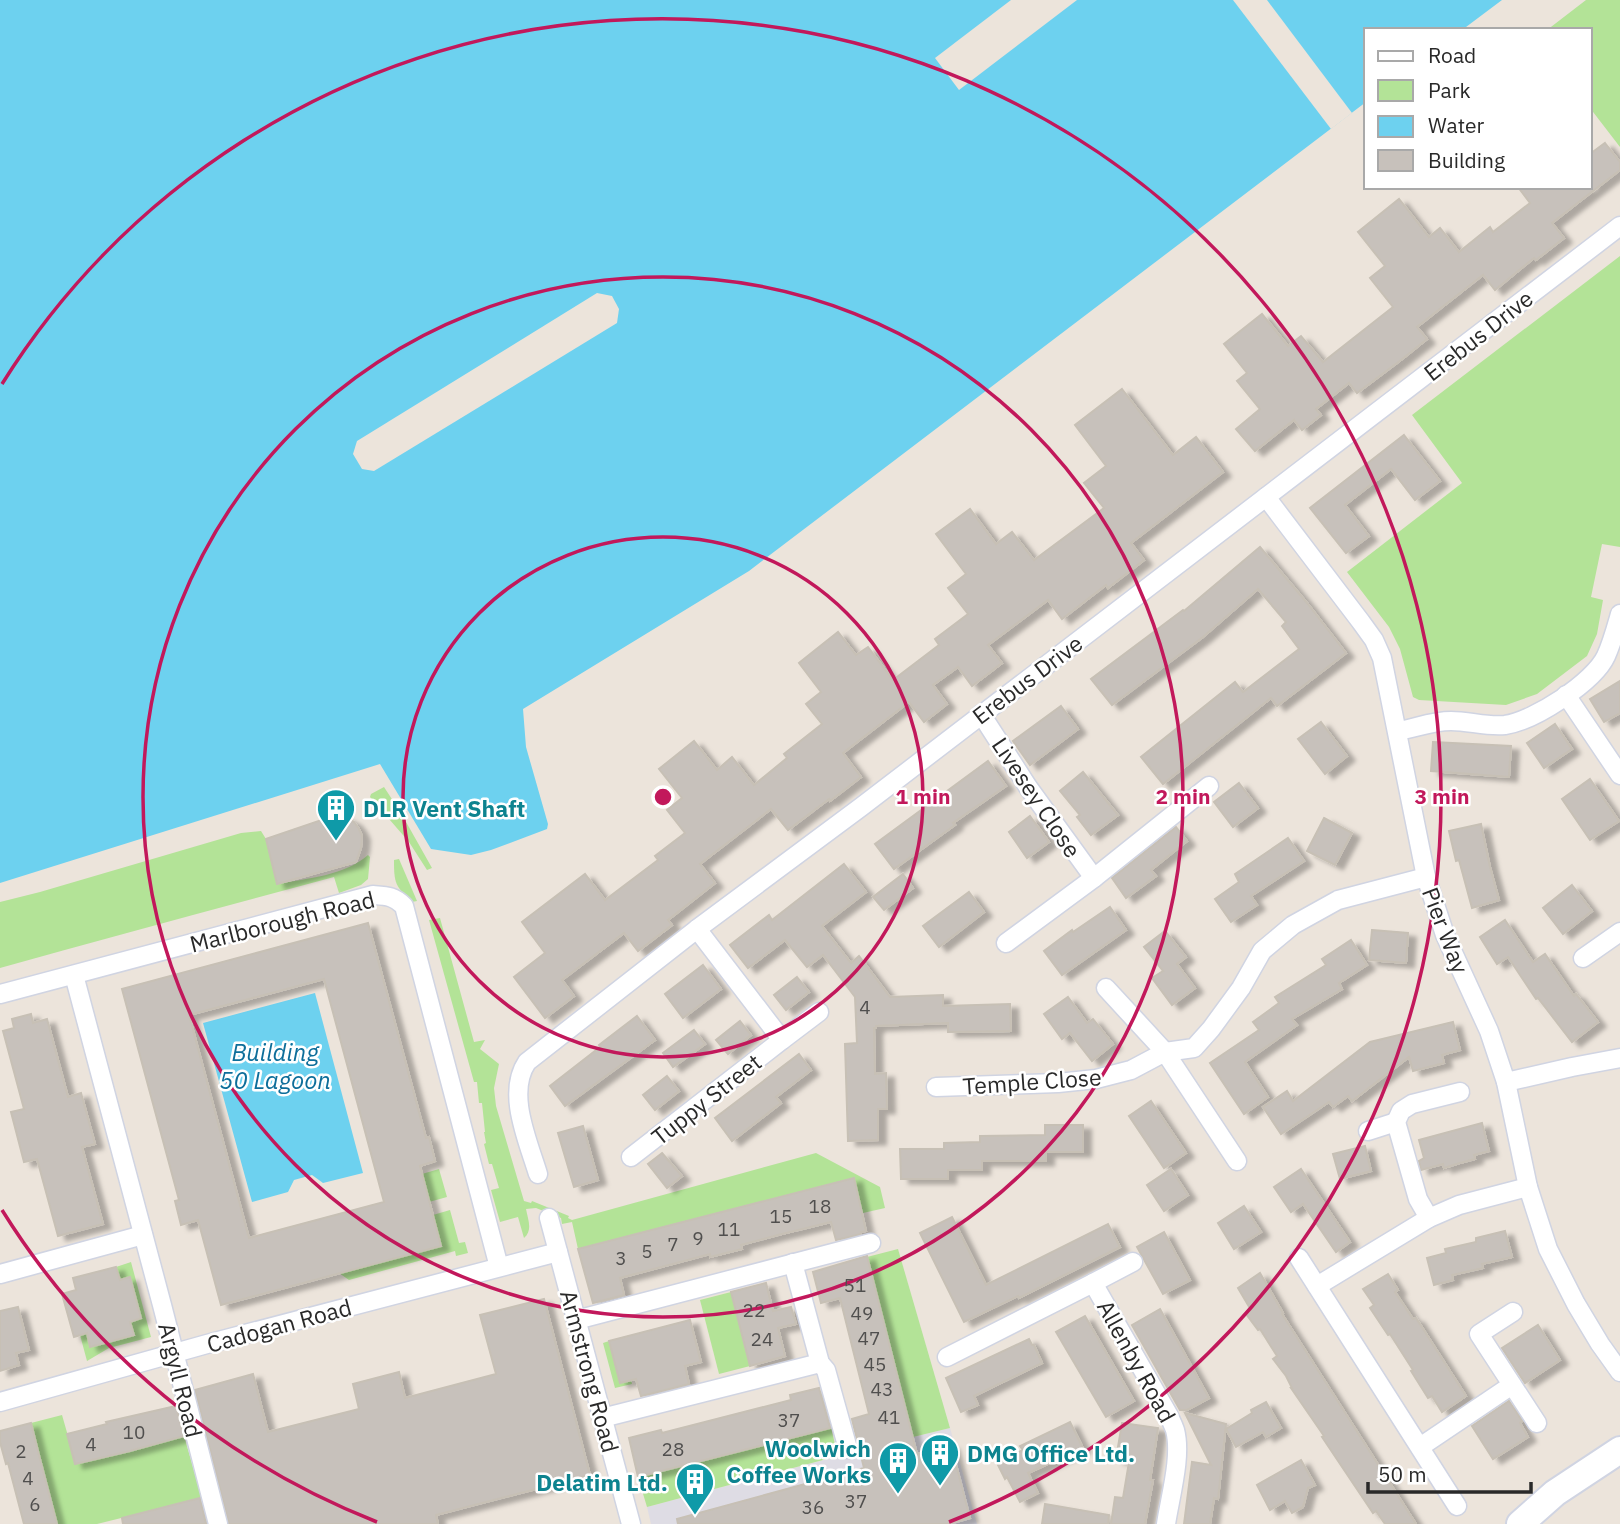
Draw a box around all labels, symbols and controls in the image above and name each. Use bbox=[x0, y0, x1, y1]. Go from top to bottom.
legend bbox=[1364, 28, 1592, 189]
text: Road bbox=[1428, 41, 1476, 69]
text: Park bbox=[1428, 76, 1471, 104]
text: Water bbox=[1428, 111, 1485, 139]
text: Building bbox=[1428, 146, 1505, 174]
street label: Erebus Drive bbox=[1417, 283, 1539, 387]
street label: Erebus Drive bbox=[966, 628, 1088, 730]
street label: Livesey Close bbox=[986, 731, 1088, 863]
text: 1 min bbox=[896, 782, 950, 810]
text: 2 min bbox=[1156, 782, 1210, 810]
text: 3 min bbox=[1415, 782, 1469, 810]
centre of rings bbox=[651, 785, 675, 809]
building icon: DLR Vent Shaft bbox=[315, 787, 357, 842]
place label: DLR Vent Shaft bbox=[363, 793, 526, 823]
street label: Pier Way bbox=[1416, 883, 1476, 978]
street label: Marlborough Road bbox=[186, 884, 378, 958]
house number: 4 bbox=[859, 995, 871, 1019]
water label: Building 50 Lagoon bbox=[219, 1036, 331, 1096]
street label: Tuppy Street bbox=[645, 1047, 767, 1151]
street label: Temple Close bbox=[961, 1061, 1103, 1101]
house number: 18 bbox=[809, 1194, 831, 1218]
house number: 15 bbox=[770, 1204, 792, 1228]
house number: 11 bbox=[718, 1217, 740, 1241]
house number: 9 bbox=[692, 1226, 704, 1250]
house number: 7 bbox=[667, 1232, 679, 1256]
house number: 5 bbox=[641, 1239, 653, 1263]
house number: 3 bbox=[615, 1246, 627, 1270]
house number: 51 bbox=[844, 1273, 866, 1297]
street label: Armstrong Road bbox=[554, 1286, 626, 1456]
street label: Cadogan Road bbox=[203, 1291, 355, 1359]
street label: Allenby Road bbox=[1091, 1294, 1183, 1428]
house number: 22 bbox=[743, 1298, 765, 1322]
house number: 49 bbox=[851, 1301, 873, 1325]
street label: Argyll Road bbox=[152, 1320, 210, 1440]
house number: 47 bbox=[858, 1326, 880, 1350]
house number: 24 bbox=[751, 1327, 773, 1351]
house number: 45 bbox=[864, 1352, 886, 1376]
house number: 43 bbox=[871, 1377, 893, 1401]
house number: 41 bbox=[878, 1405, 900, 1429]
house number: 37 bbox=[778, 1408, 800, 1432]
house number: 10 bbox=[123, 1420, 145, 1444]
house number: 4 bbox=[85, 1432, 97, 1456]
building icon: DMG Office Ltd. bbox=[919, 1432, 961, 1487]
place label: Woolwich Coffee Works bbox=[727, 1433, 871, 1489]
house number: 28 bbox=[662, 1437, 684, 1461]
place label: DMG Office Ltd. bbox=[967, 1438, 1135, 1468]
house number: 2 bbox=[15, 1439, 27, 1463]
building icon: Woolwich Coffee Works bbox=[877, 1440, 919, 1495]
scale bar bbox=[1368, 1450, 1531, 1494]
text: 50 m bbox=[1378, 1460, 1427, 1488]
building icon: Delatim Ltd. bbox=[674, 1461, 716, 1516]
house number: 4 bbox=[22, 1466, 34, 1490]
place label: Delatim Ltd. bbox=[536, 1467, 668, 1497]
house number: 37 bbox=[845, 1489, 867, 1513]
house number: 6 bbox=[29, 1492, 41, 1516]
house number: 36 bbox=[802, 1495, 824, 1519]

